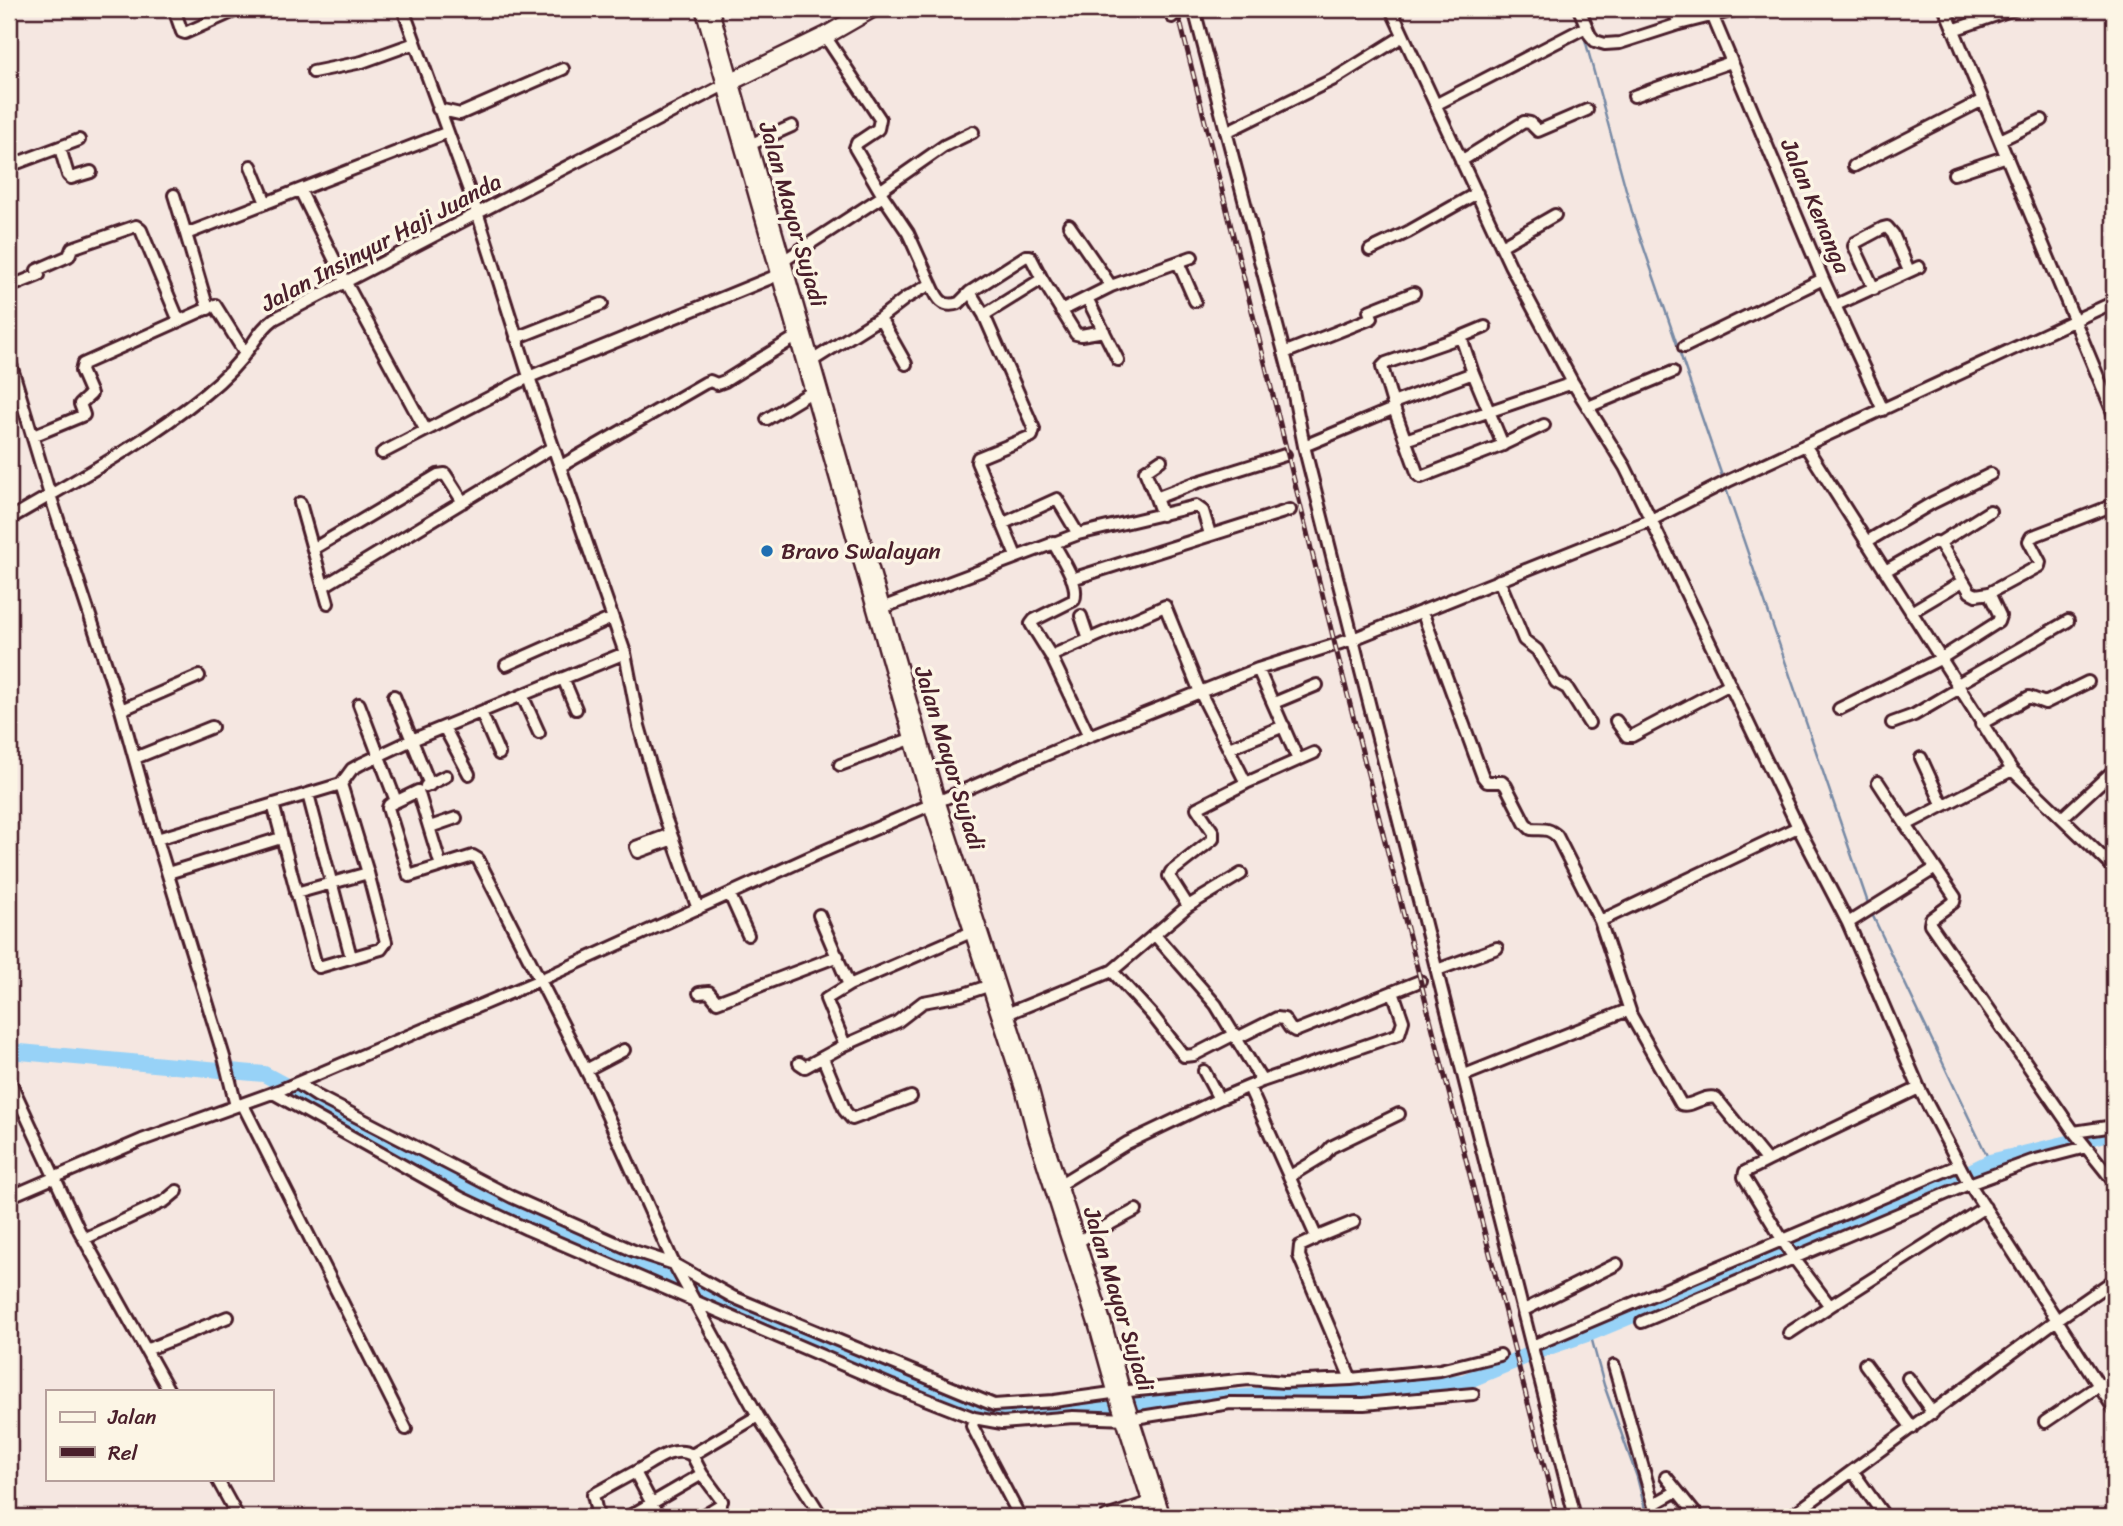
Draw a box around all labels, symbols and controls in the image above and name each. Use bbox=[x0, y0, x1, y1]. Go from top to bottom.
street label: Jalan Mayor Sujadi bbox=[746, 116, 839, 312]
street label: Jalan Kenanga bbox=[1768, 131, 1863, 281]
street label: Jalan Insinyur Haji Juanda bbox=[253, 161, 509, 324]
place label: Bravo Swalayan bbox=[781, 531, 941, 572]
marker: Bravo Swalayan bbox=[759, 543, 775, 559]
street label: Jalan Mayor Sujadi bbox=[902, 660, 997, 856]
street label: Jalan Mayor Sujadi bbox=[1071, 1201, 1166, 1397]
legend bbox=[46, 1390, 273, 1480]
text: Jalan bbox=[107, 1398, 156, 1436]
text: Rel bbox=[108, 1434, 139, 1472]

